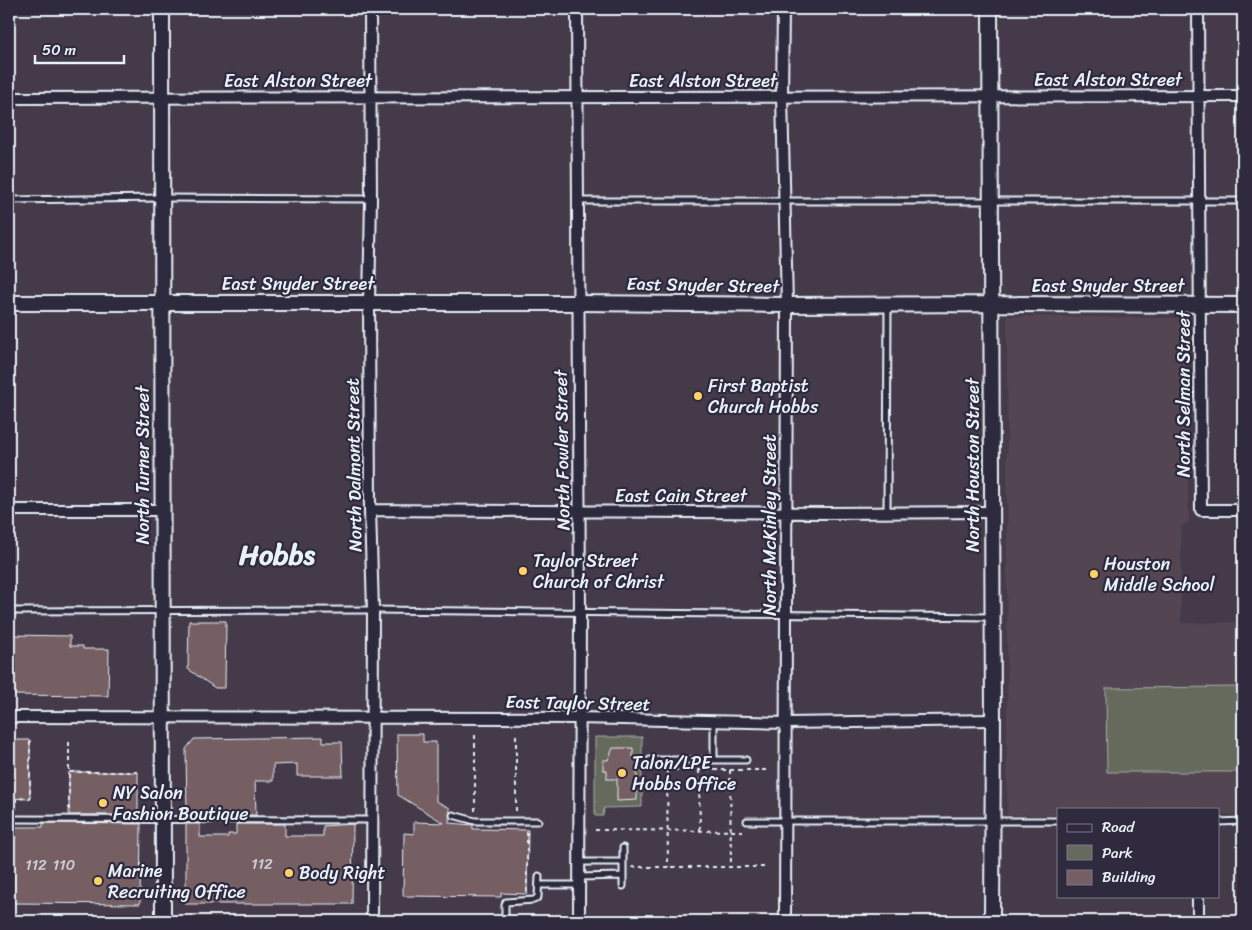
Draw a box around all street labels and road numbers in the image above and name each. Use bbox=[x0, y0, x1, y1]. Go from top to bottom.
street label: East Alston Street bbox=[1034, 64, 1183, 96]
street label: East Alston Street bbox=[224, 65, 373, 97]
street label: East Alston Street bbox=[629, 65, 778, 97]
street label: East Snyder Street bbox=[222, 268, 375, 300]
street label: East Snyder Street bbox=[626, 268, 780, 302]
street label: East Snyder Street bbox=[1032, 270, 1185, 302]
street label: North Selman Street bbox=[1168, 310, 1200, 477]
street label: North Fowler Street bbox=[545, 369, 579, 531]
street label: North Houston Street bbox=[957, 377, 989, 552]
street label: North Dalmont Street bbox=[336, 378, 372, 552]
street label: North Turner Street bbox=[127, 385, 159, 544]
street label: North McKinley Street bbox=[754, 434, 786, 616]
street label: East Cain Street bbox=[615, 480, 748, 512]
street label: East Taylor Street bbox=[505, 686, 651, 720]

